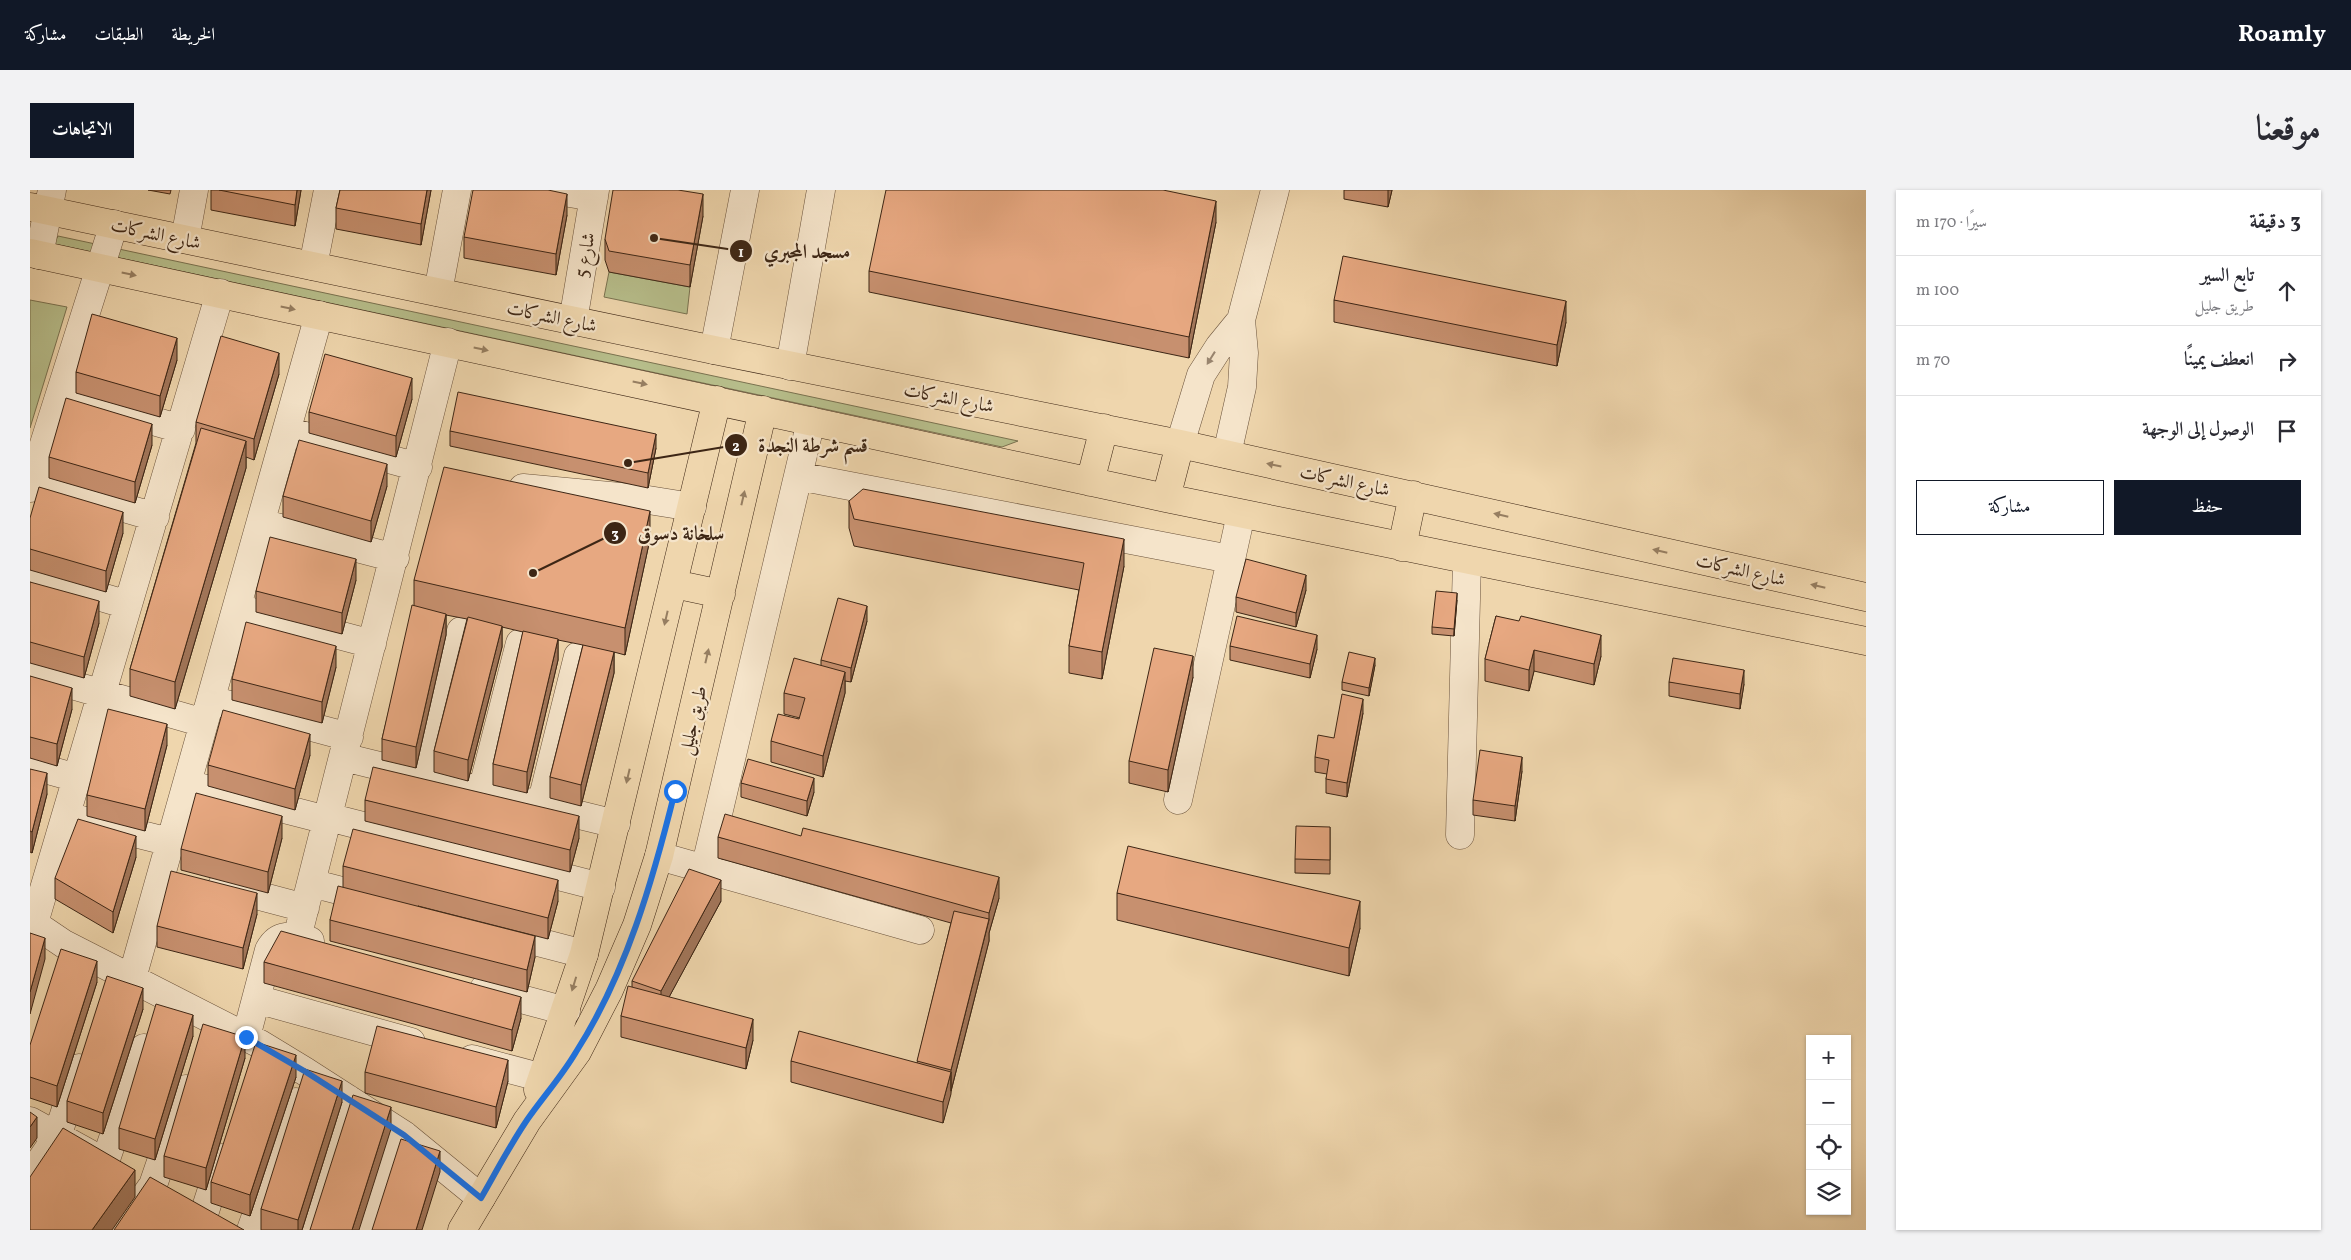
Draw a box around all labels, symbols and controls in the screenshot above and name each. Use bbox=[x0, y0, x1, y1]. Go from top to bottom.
text: Roamly bbox=[2238, 18, 2326, 52]
text: مشاركة bbox=[25, 23, 66, 48]
text: الطبقات bbox=[94, 23, 143, 48]
text: الخريطة bbox=[171, 23, 215, 48]
button: الاتجاهات bbox=[30, 103, 134, 158]
text: موقعنا bbox=[2256, 106, 2321, 154]
text: 3 دقيقة bbox=[2249, 208, 2301, 237]
text: سيرًا · 170 m bbox=[1916, 212, 1987, 234]
street label: شارع الشركات bbox=[108, 213, 203, 258]
street label: شارع 5 bbox=[569, 230, 604, 280]
callout: مسجد المجبري bbox=[729, 234, 860, 269]
text: مسجد المجبري bbox=[764, 239, 850, 268]
text: 1 bbox=[738, 243, 744, 264]
text: تابع السير bbox=[2201, 263, 2254, 289]
one-way arrow bbox=[122, 270, 137, 278]
icon: ahead bbox=[2273, 277, 2301, 305]
text: 100 m bbox=[1916, 280, 1959, 302]
street label: شارع الشركات bbox=[504, 296, 599, 341]
text: طريق جليل bbox=[2194, 296, 2254, 318]
one-way arrow bbox=[280, 304, 296, 312]
one-way arrow bbox=[474, 345, 489, 353]
text: انعطف يمينًا bbox=[2184, 347, 2254, 373]
icon: right bbox=[2273, 347, 2301, 375]
text: 70 m bbox=[1916, 350, 1950, 372]
one-way arrow bbox=[1207, 352, 1216, 365]
street label: شارع الشركات bbox=[901, 377, 996, 421]
one-way arrow bbox=[632, 380, 648, 388]
text: الوصول إلى الوجهة bbox=[2142, 417, 2254, 443]
icon: arrive bbox=[2273, 417, 2301, 445]
callout: قسم شرطة النجدة bbox=[723, 428, 878, 463]
text: قسم شرطة النجدة bbox=[758, 433, 868, 465]
text: 2 bbox=[732, 437, 740, 458]
street label: شارع الشركات bbox=[1297, 460, 1392, 505]
one-way arrow bbox=[1267, 461, 1282, 469]
button: مشاركة bbox=[1916, 480, 2104, 535]
button: حفظ bbox=[2114, 480, 2301, 535]
one-way arrow bbox=[739, 490, 747, 505]
one-way arrow bbox=[1494, 511, 1509, 519]
callout: سلخانة دسوق bbox=[603, 515, 735, 550]
text: سلخانة دسوق bbox=[638, 521, 724, 549]
text: 3 bbox=[611, 524, 619, 545]
one-way arrow bbox=[1652, 547, 1667, 555]
street label: شارع الشركات bbox=[1693, 548, 1788, 595]
one-way arrow bbox=[1811, 582, 1826, 590]
one-way arrow bbox=[662, 610, 670, 625]
one-way arrow bbox=[703, 649, 711, 664]
street label: طريق جليل bbox=[673, 683, 715, 758]
one-way arrow bbox=[624, 768, 632, 783]
route start bbox=[664, 780, 687, 803]
one-way arrow bbox=[570, 977, 578, 992]
route end bbox=[235, 1026, 258, 1049]
map controls bbox=[1806, 1035, 1851, 1215]
button: + bbox=[1806, 1035, 1851, 1080]
button: − bbox=[1806, 1080, 1851, 1125]
button: locate bbox=[1806, 1125, 1851, 1170]
button: layers bbox=[1806, 1170, 1851, 1215]

